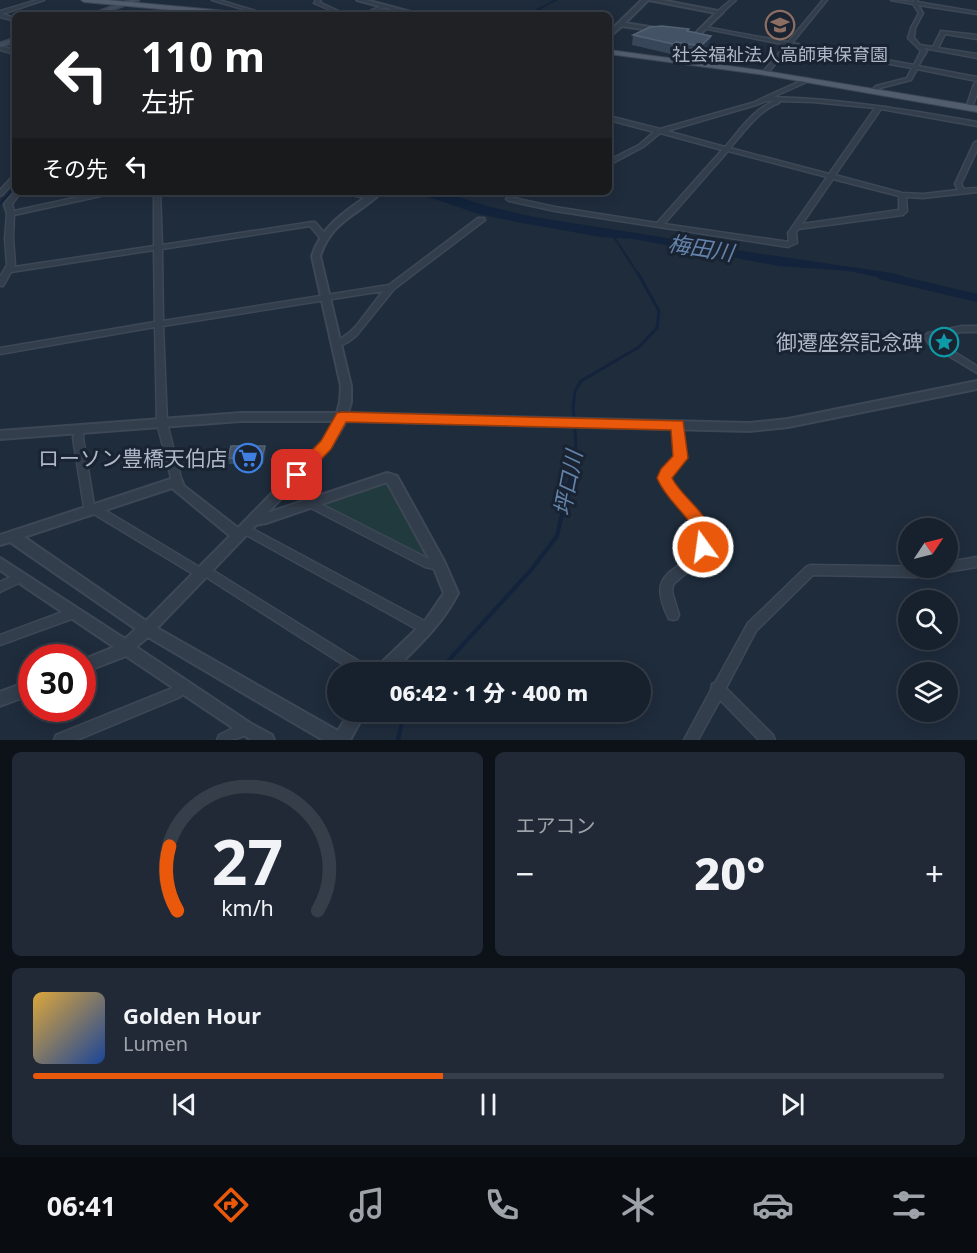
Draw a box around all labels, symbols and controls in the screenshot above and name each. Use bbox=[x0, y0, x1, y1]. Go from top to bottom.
school or university icon: 社会福祉法人高師東保育園 bbox=[764, 9, 796, 41]
text: 110 m bbox=[141, 27, 265, 84]
icon: left bbox=[42, 36, 120, 114]
place label: 社会福祉法人高師東保育園 bbox=[672, 42, 888, 66]
text: 左折 bbox=[141, 83, 195, 120]
icon: left bbox=[120, 150, 153, 183]
text: その先 bbox=[42, 153, 108, 183]
water label: 梅田川 bbox=[666, 227, 738, 267]
place icon: 御遷座祭記念碑 bbox=[928, 326, 960, 358]
place label: 御遷座祭記念碑 bbox=[776, 328, 923, 356]
supermarket icon: ローソン豊橋天伯店 bbox=[232, 442, 264, 474]
place label: ローソン豊橋天伯店 bbox=[38, 444, 227, 472]
water label: 坪口川 bbox=[546, 446, 588, 518]
pin bbox=[271, 449, 322, 500]
icon: arrive bbox=[280, 458, 313, 491]
position arrow bbox=[671, 515, 735, 579]
north arrow bbox=[898, 518, 958, 578]
map controls bbox=[898, 518, 958, 722]
button: search bbox=[898, 590, 958, 650]
speed limit sign: 30 bbox=[18, 644, 96, 722]
button: layers bbox=[898, 662, 958, 722]
text: 06:42 · 1 分 · 400 m bbox=[390, 677, 588, 707]
text: エアコン bbox=[516, 812, 596, 839]
text: 27 bbox=[212, 818, 283, 903]
text: 20° bbox=[694, 842, 765, 903]
text: − bbox=[516, 851, 534, 896]
text: + bbox=[925, 851, 944, 896]
text: km/h bbox=[221, 893, 274, 922]
text: Golden Hour bbox=[123, 1000, 261, 1030]
text: Lumen bbox=[123, 1030, 188, 1057]
icon: previous bbox=[168, 1088, 201, 1121]
icon: pause bbox=[472, 1088, 505, 1121]
icon: next bbox=[776, 1088, 809, 1121]
icon: directions bbox=[210, 1184, 252, 1226]
icon: music bbox=[346, 1184, 388, 1226]
icon: phone bbox=[481, 1184, 523, 1226]
icon: climate bbox=[617, 1184, 659, 1226]
icon: car bbox=[752, 1184, 794, 1226]
icon: filters bbox=[888, 1184, 930, 1226]
text: 06:41 bbox=[47, 1187, 116, 1224]

